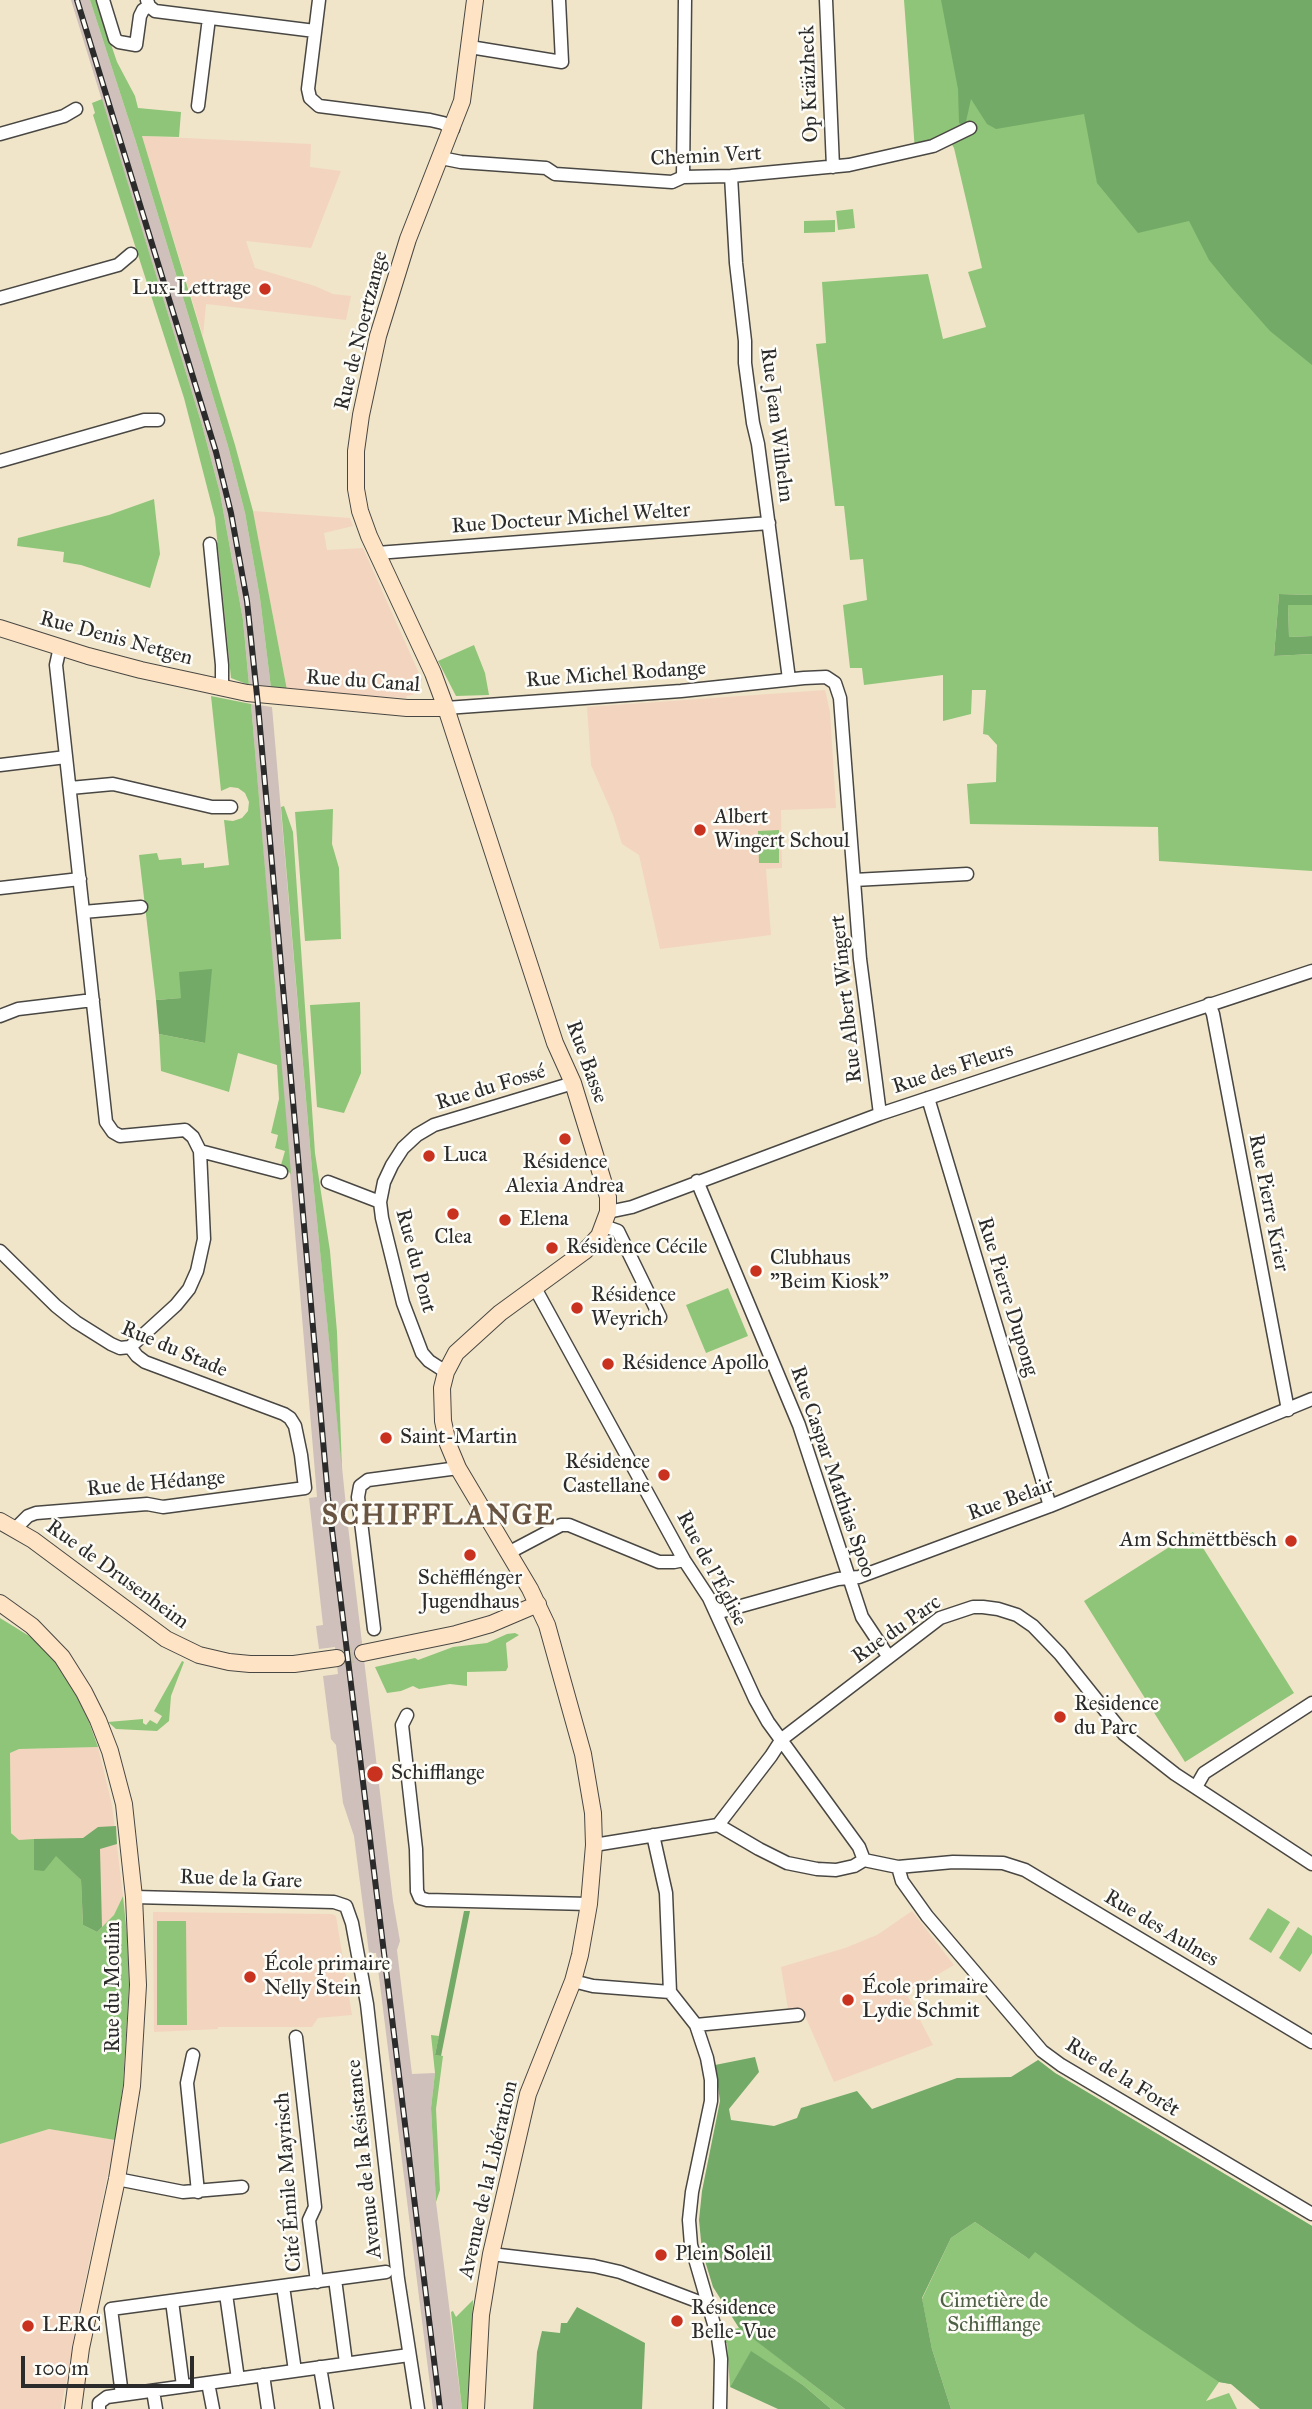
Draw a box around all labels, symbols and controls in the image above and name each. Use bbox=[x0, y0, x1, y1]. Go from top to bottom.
street label: Op Kräizheck bbox=[795, 25, 825, 143]
street label: Chemin Vert bbox=[650, 142, 762, 172]
street label: Rue de Noertzange bbox=[330, 249, 394, 413]
place label: Lux-Lettrage bbox=[132, 276, 251, 302]
marker: Lux-Lettrage bbox=[257, 281, 273, 297]
street label: Rue Jean Wilhelm bbox=[754, 346, 798, 504]
street label: Rue Docteur Michel Welter bbox=[451, 498, 691, 540]
street label: Rue Denis Netgen bbox=[37, 606, 195, 672]
street label: Rue Michel Rodange bbox=[525, 656, 707, 694]
street label: Rue du Canal bbox=[305, 665, 421, 699]
place label: Albert Wingert Schoul bbox=[714, 805, 850, 855]
marker: Albert Wingert Schoul bbox=[692, 822, 708, 838]
street label: Rue Albert Wingert bbox=[826, 914, 868, 1084]
street label: Rue Basse bbox=[559, 1017, 613, 1107]
street label: Rue des Fleurs bbox=[890, 1038, 1016, 1100]
street label: Rue du Fossé bbox=[433, 1059, 549, 1117]
marker: Résidence Alexia Andrea bbox=[557, 1131, 573, 1147]
street label: Rue Pierre Krier bbox=[1242, 1132, 1294, 1274]
place label: Luca bbox=[443, 1143, 487, 1169]
marker: Luca bbox=[421, 1148, 437, 1164]
place label: Résidence Alexia Andrea bbox=[506, 1150, 624, 1200]
street label: Rue du Pont bbox=[389, 1206, 441, 1316]
marker: Clea bbox=[445, 1206, 461, 1222]
place label: Elena bbox=[519, 1207, 569, 1233]
marker: Elena bbox=[497, 1212, 513, 1228]
street label: Rue Pierre Dupong bbox=[971, 1215, 1043, 1379]
place label: Clea bbox=[434, 1225, 472, 1251]
place label: Résidence Cécile bbox=[566, 1235, 708, 1261]
marker: Résidence Cécile bbox=[544, 1240, 560, 1256]
place label: Clubhaus "Beim Kiosk" bbox=[770, 1246, 889, 1296]
marker: Clubhaus "Beim Kiosk" bbox=[748, 1263, 764, 1279]
place label: Résidence Weyrich bbox=[591, 1283, 676, 1333]
marker: Résidence Weyrich bbox=[569, 1300, 585, 1316]
street label: Rue du Stade bbox=[117, 1316, 231, 1384]
place label: Résidence Apollo bbox=[622, 1351, 769, 1377]
marker: Résidence Apollo bbox=[600, 1356, 616, 1372]
street label: Rue Caspar Mathias Spoo bbox=[784, 1363, 880, 1581]
place label: Saint-Martin bbox=[400, 1425, 517, 1451]
marker: Saint-Martin bbox=[378, 1430, 394, 1446]
place label: Résidence Castellane bbox=[563, 1450, 650, 1500]
street label: Rue de Hédange bbox=[86, 1465, 226, 1503]
marker: Résidence Castellane bbox=[656, 1467, 672, 1483]
street label: Rue Belair bbox=[964, 1473, 1058, 1527]
district label: SCHIFFLANGE bbox=[323, 1500, 555, 1534]
street label: Rue de l'Église bbox=[670, 1507, 752, 1631]
street label: Rue de Drusenheim bbox=[41, 1515, 193, 1635]
place label: Am Schmëttbësch bbox=[1120, 1528, 1277, 1554]
marker: Am Schmëttbësch bbox=[1283, 1533, 1299, 1549]
marker: Schëfflénger Jugendhaus bbox=[462, 1547, 478, 1563]
place label: Schëfflénger Jugendhaus bbox=[418, 1566, 522, 1616]
street label: Rue du Parc bbox=[848, 1590, 946, 1670]
place label: Residence du Parc bbox=[1074, 1692, 1159, 1742]
marker: Residence du Parc bbox=[1052, 1709, 1068, 1725]
place label: Schifflange bbox=[391, 1761, 485, 1787]
marker: Schifflange bbox=[365, 1764, 385, 1784]
street label: Rue de la Gare bbox=[179, 1865, 303, 1895]
street label: Rue des Aulnes bbox=[1099, 1885, 1223, 1973]
street label: Rue du Moulin bbox=[101, 1921, 127, 2053]
place label: École primaire Nelly Stein bbox=[264, 1952, 390, 2002]
marker: École primaire Nelly Stein bbox=[242, 1969, 258, 1985]
place label: École primaire Lydie Schmit bbox=[862, 1975, 988, 2025]
marker: École primaire Lydie Schmit bbox=[840, 1992, 856, 2008]
street label: Rue de la Forêt bbox=[1060, 2033, 1184, 2123]
street label: Avenue de la Résistance bbox=[342, 2058, 388, 2260]
street label: Avenue de la Libération bbox=[454, 2078, 524, 2282]
street label: Cité Émile Mayrisch bbox=[270, 2091, 308, 2273]
place label: Plein Soleil bbox=[675, 2242, 772, 2268]
marker: Plein Soleil bbox=[653, 2247, 669, 2263]
park label: Cimetière de Schifflange bbox=[940, 2289, 1048, 2339]
place label: Résidence Belle-Vue bbox=[691, 2296, 776, 2346]
place label: LERC bbox=[42, 2313, 101, 2339]
marker: Résidence Belle-Vue bbox=[669, 2313, 685, 2329]
marker: LERC bbox=[20, 2318, 36, 2334]
scale bar bbox=[24, 2342, 198, 2386]
text: 100 m bbox=[34, 2355, 89, 2381]

